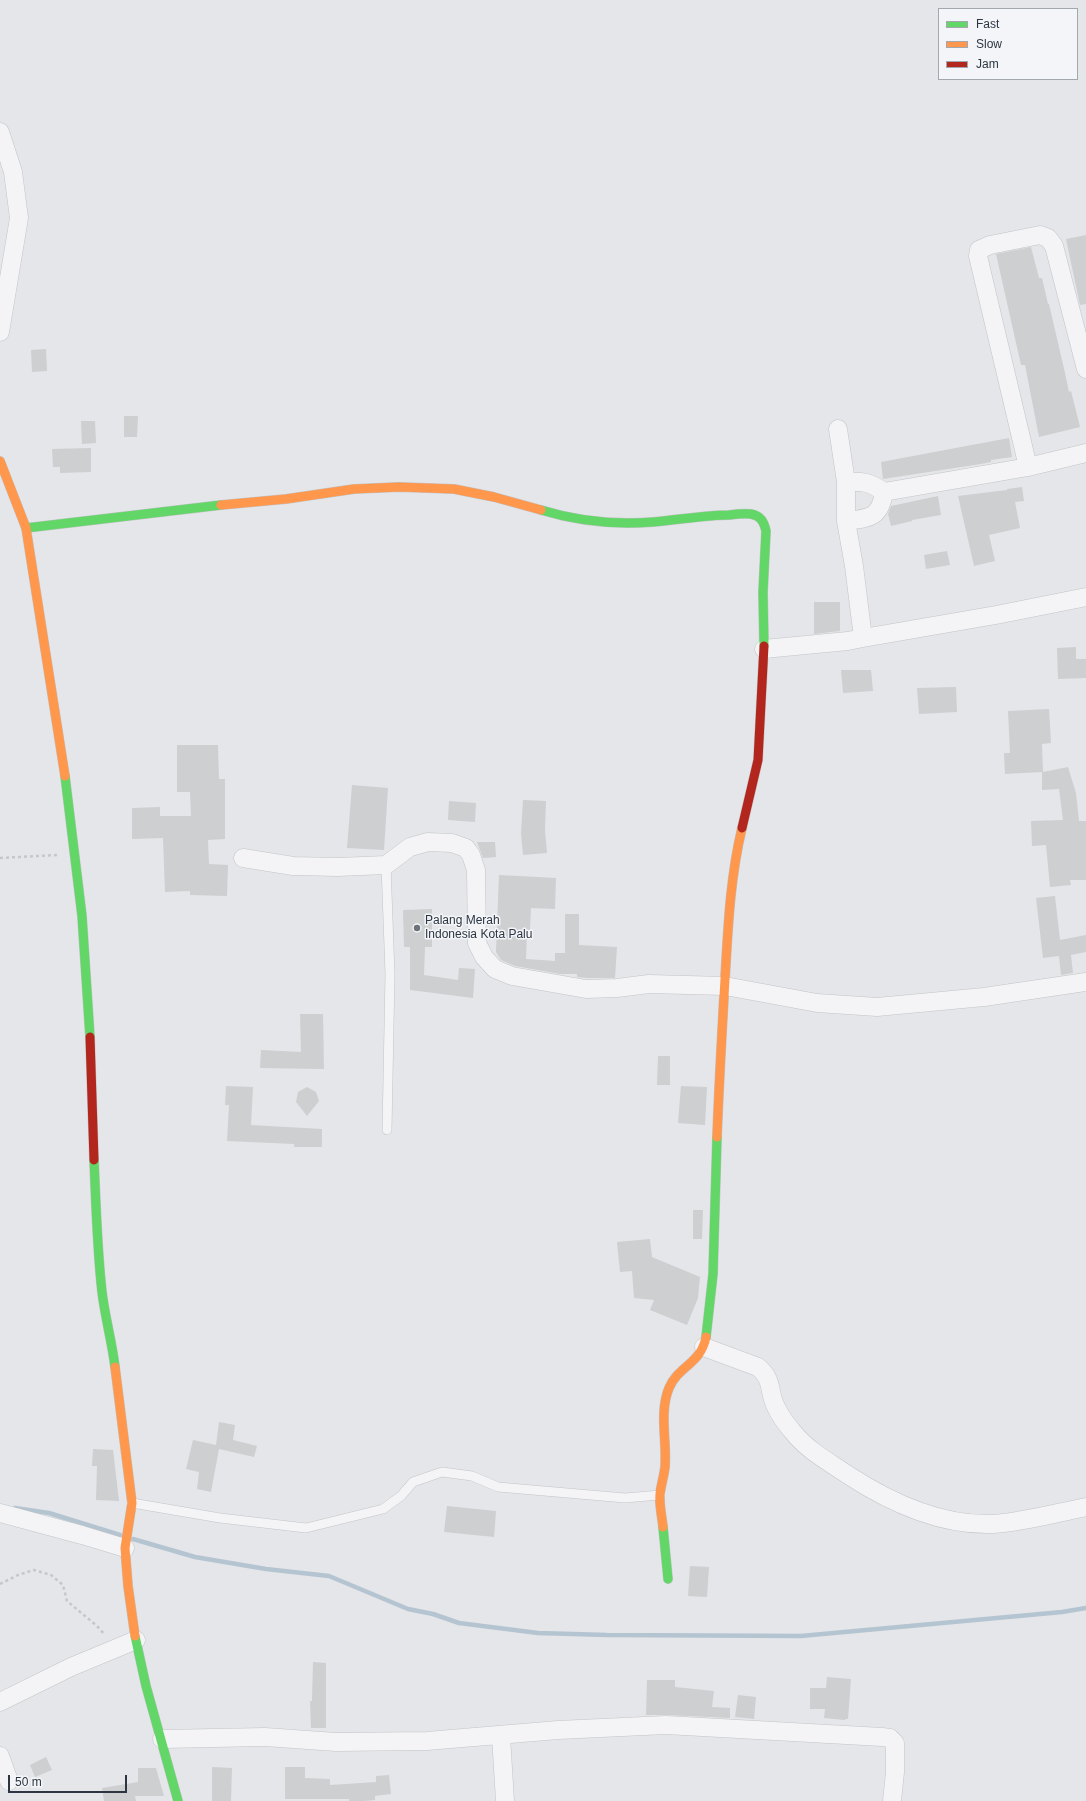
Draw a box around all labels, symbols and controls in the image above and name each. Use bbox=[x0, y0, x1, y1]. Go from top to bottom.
legend bbox=[938, 8, 1078, 80]
text: Fast bbox=[976, 17, 999, 31]
text: Slow bbox=[976, 37, 1002, 51]
text: Jam bbox=[976, 57, 999, 71]
place label: Palang Merah Indonesia Kota Palu bbox=[425, 914, 532, 942]
marker: Palang Merah Indonesia Kota Palu bbox=[412, 923, 422, 933]
scale bar bbox=[10, 1767, 129, 1793]
text: 50 m bbox=[15, 1775, 42, 1789]

